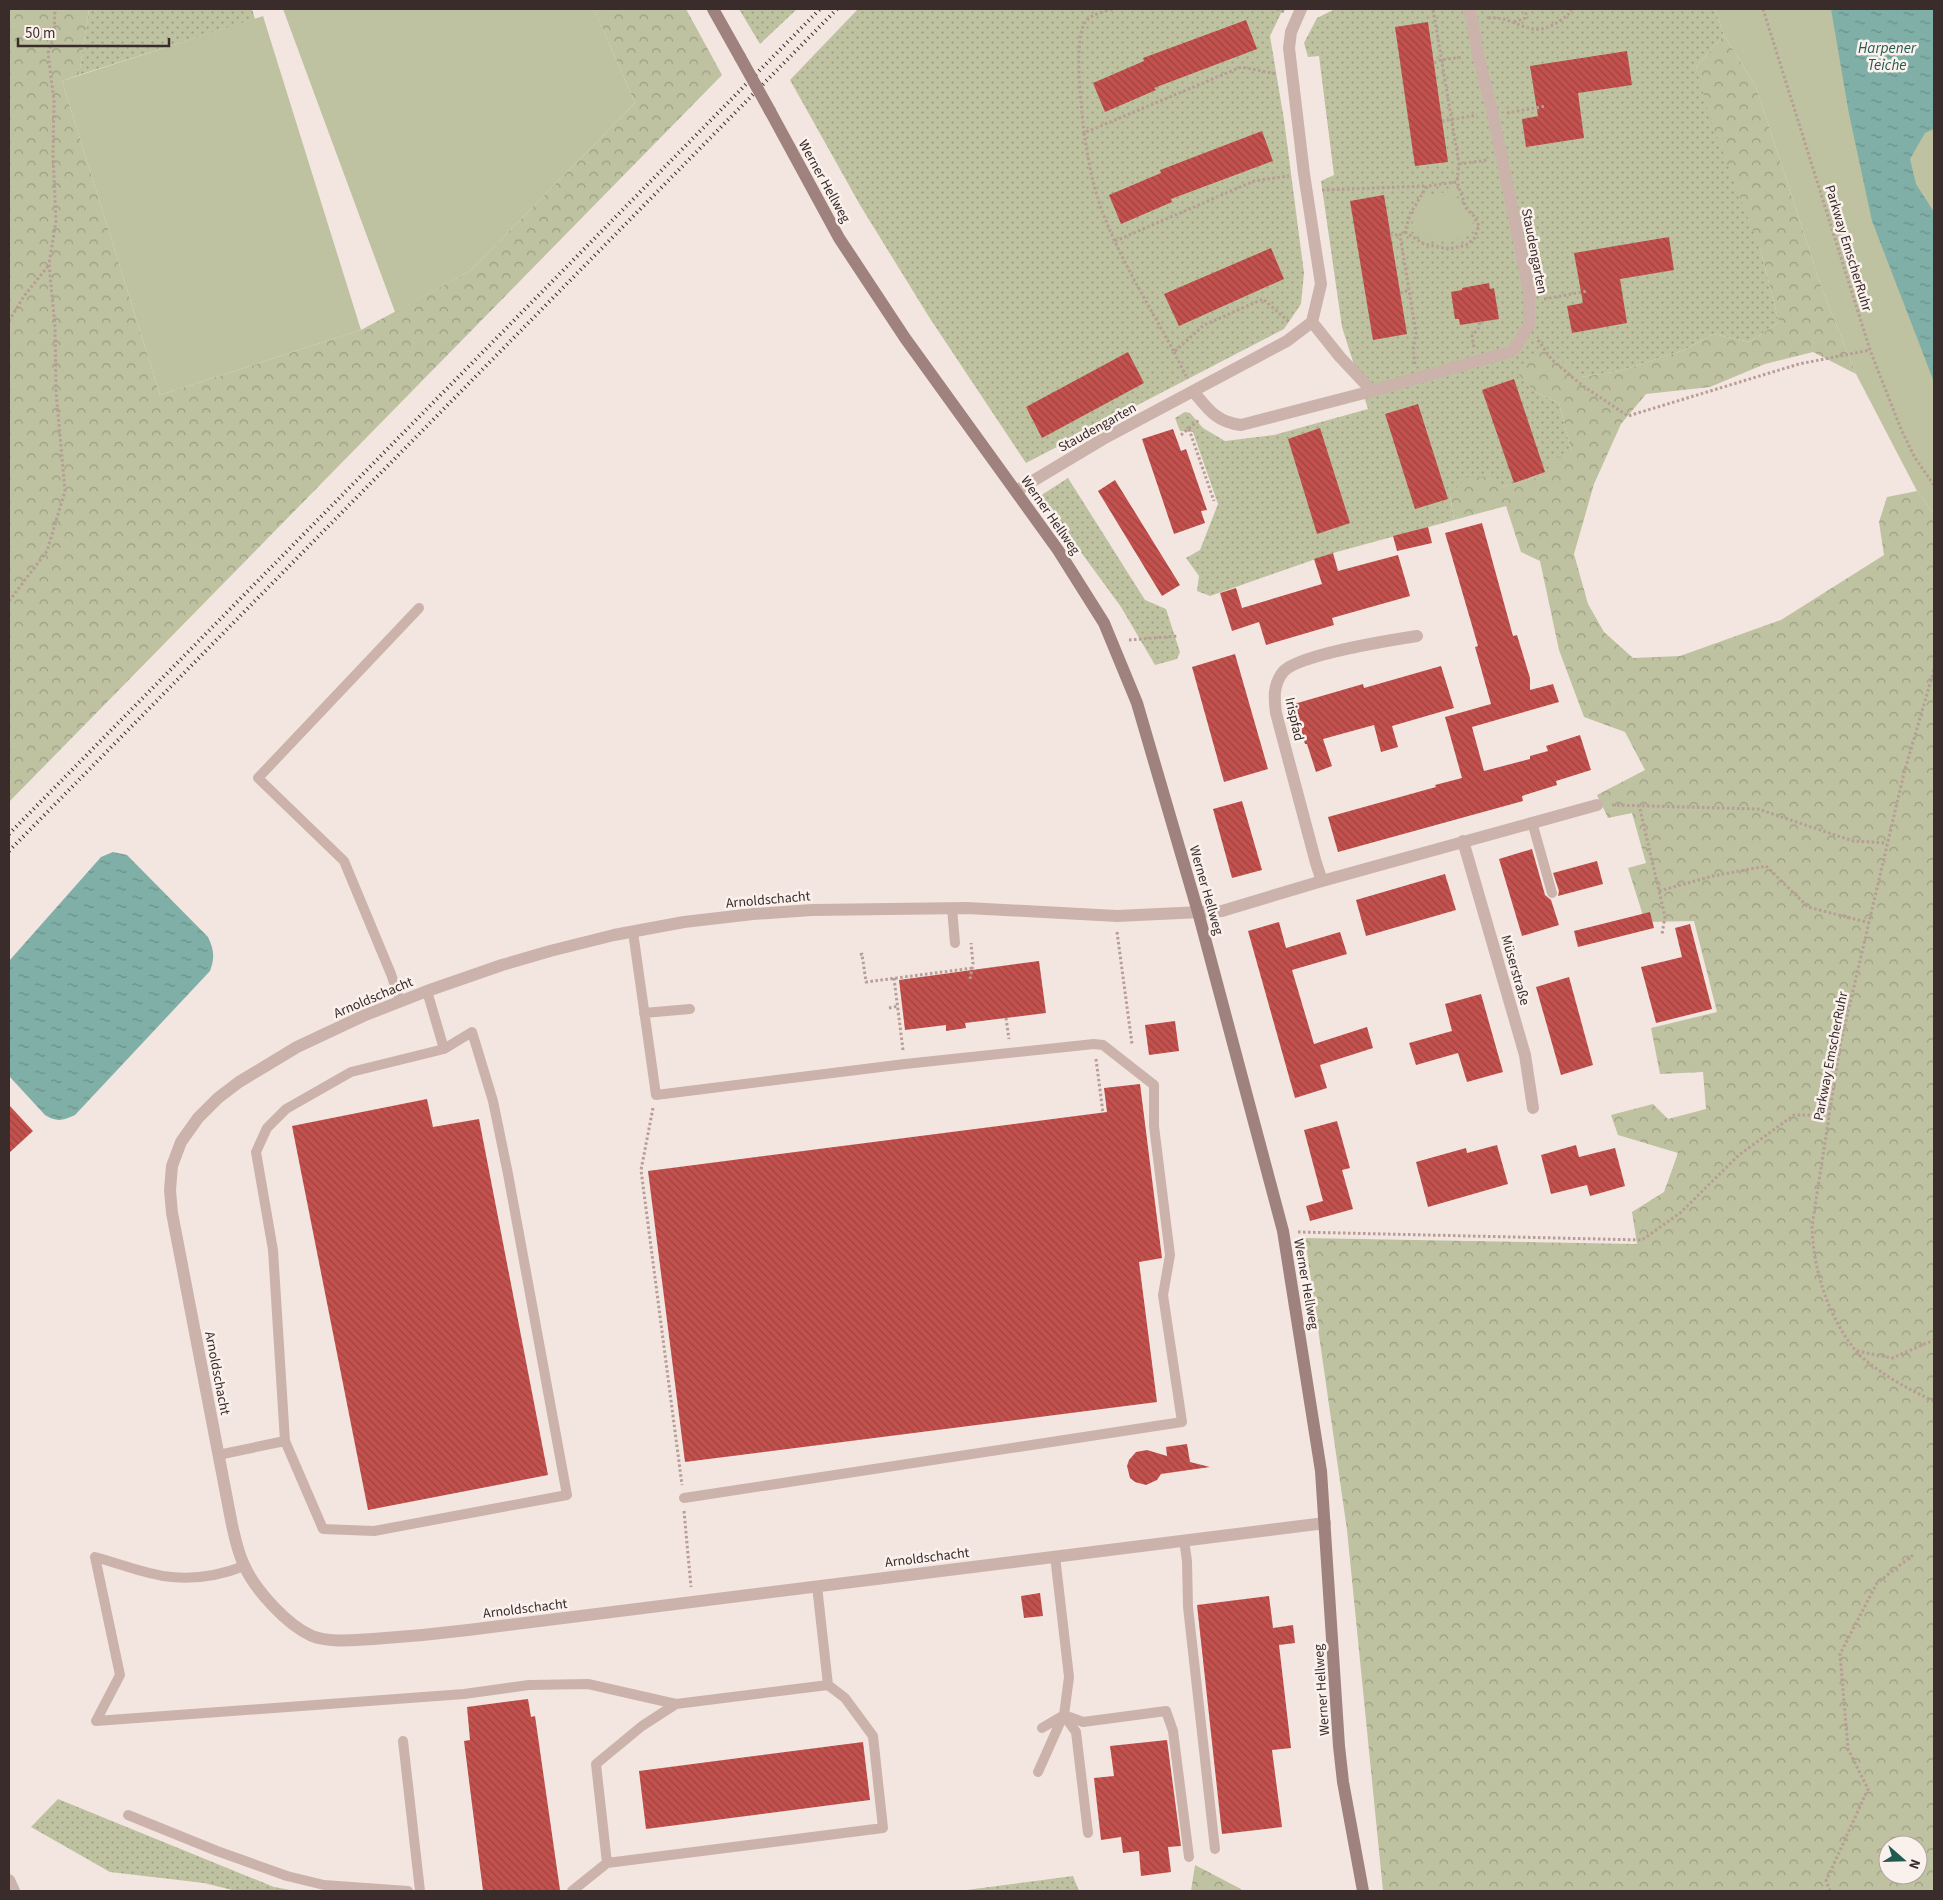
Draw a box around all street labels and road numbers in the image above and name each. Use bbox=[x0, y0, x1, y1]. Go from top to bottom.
street label: Werner Hellweg bbox=[793, 136, 855, 227]
street label: Parkway EmscherRuhr bbox=[1819, 183, 1877, 314]
street label: Staudengarten bbox=[1516, 207, 1552, 296]
street label: Staudengarten bbox=[1055, 398, 1140, 458]
street label: Werner Hellweg bbox=[1016, 472, 1085, 559]
street label: Irispfad bbox=[1279, 695, 1309, 743]
street label: Werner Hellweg bbox=[1184, 843, 1228, 937]
street label: Arnoldschacht bbox=[725, 886, 811, 914]
street label: Müserstraße bbox=[1495, 933, 1535, 1008]
street label: Arnoldschacht bbox=[330, 972, 417, 1024]
street label: Parkway EmscherRuhr bbox=[1809, 990, 1853, 1122]
street label: Werner Hellweg bbox=[1288, 1237, 1324, 1331]
street label: Arnoldschacht bbox=[199, 1330, 235, 1417]
street label: Arnoldschacht bbox=[884, 1543, 971, 1573]
street label: Arnoldschacht bbox=[482, 1594, 569, 1624]
street label: Werner Hellweg bbox=[1309, 1643, 1335, 1737]

